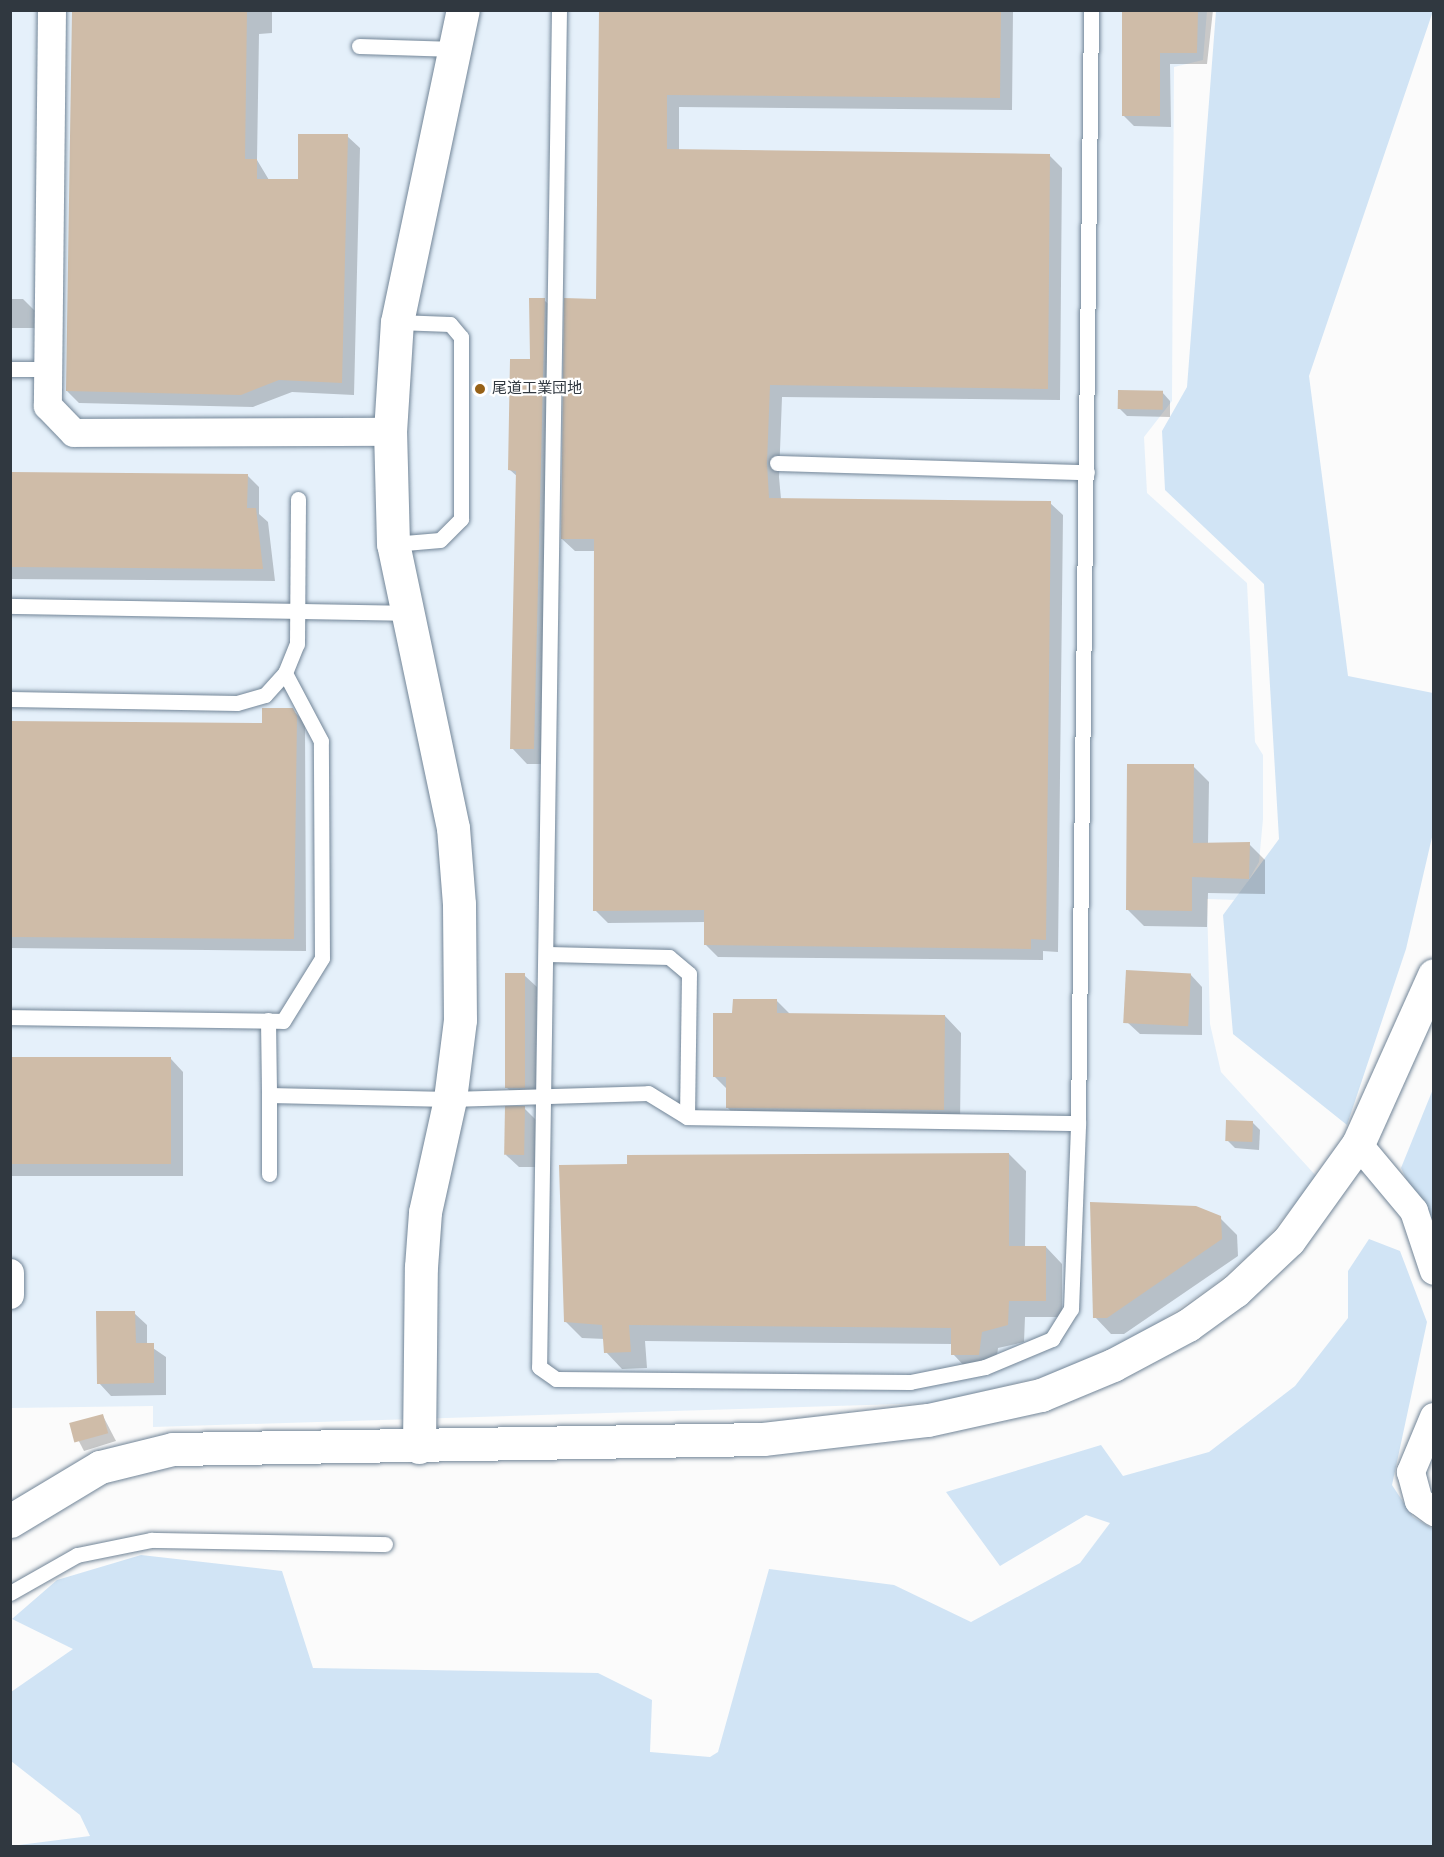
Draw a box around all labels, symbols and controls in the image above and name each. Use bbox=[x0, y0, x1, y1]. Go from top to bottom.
place label: 尾道工業団地 bbox=[492, 380, 582, 398]
marker: 尾道工業団地 bbox=[473, 382, 487, 396]

